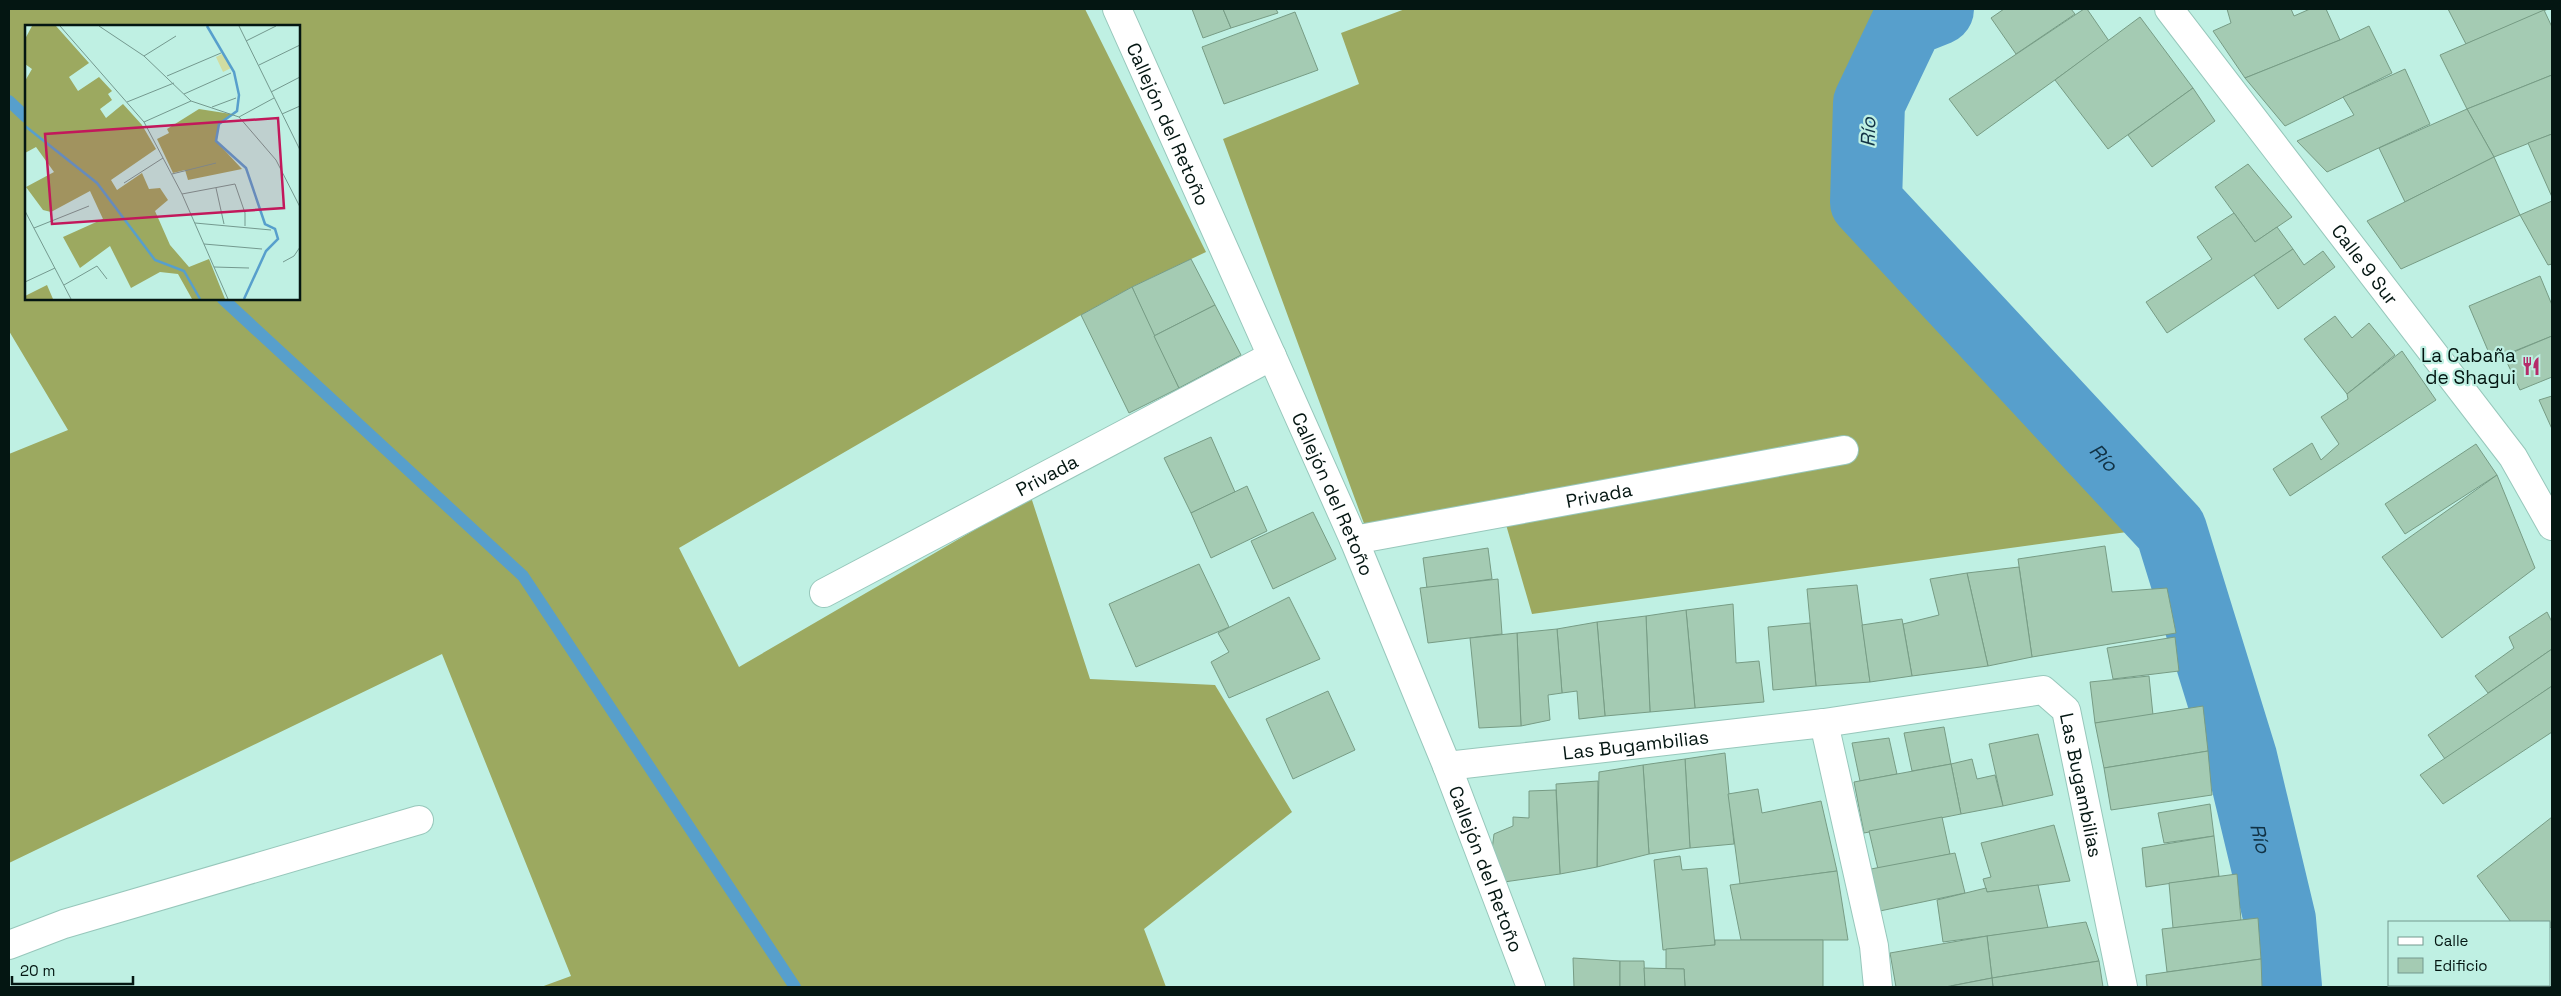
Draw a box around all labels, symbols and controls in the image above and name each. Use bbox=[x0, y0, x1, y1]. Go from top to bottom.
inset map bbox=[25, 25, 300, 300]
street label: Callejón del Retoño bbox=[1121, 39, 1215, 210]
water label: Río bbox=[1854, 116, 1882, 147]
street label: Calle 9 Sur bbox=[2326, 219, 2404, 310]
place label: La Cabaña de Shagui bbox=[2421, 343, 2516, 390]
restaurant icon: La Cabaña de Shagui bbox=[2520, 355, 2542, 377]
street label: Callejón del Retoño bbox=[1286, 409, 1379, 580]
water label: Río bbox=[2084, 438, 2124, 478]
street label: Privada bbox=[1012, 449, 1083, 502]
street label: Privada bbox=[1564, 477, 1634, 514]
street label: Las Bugambilias bbox=[2054, 711, 2108, 860]
street label: Las Bugambilias bbox=[1561, 724, 1710, 766]
street label: Callejón del Retoño bbox=[1443, 782, 1529, 956]
water label: Río bbox=[2244, 821, 2277, 856]
legend bbox=[2388, 921, 2551, 986]
text: Calle bbox=[2434, 931, 2469, 950]
scale bar bbox=[12, 954, 134, 986]
text: Edificio bbox=[2434, 956, 2488, 975]
text: 20 m bbox=[20, 961, 55, 980]

